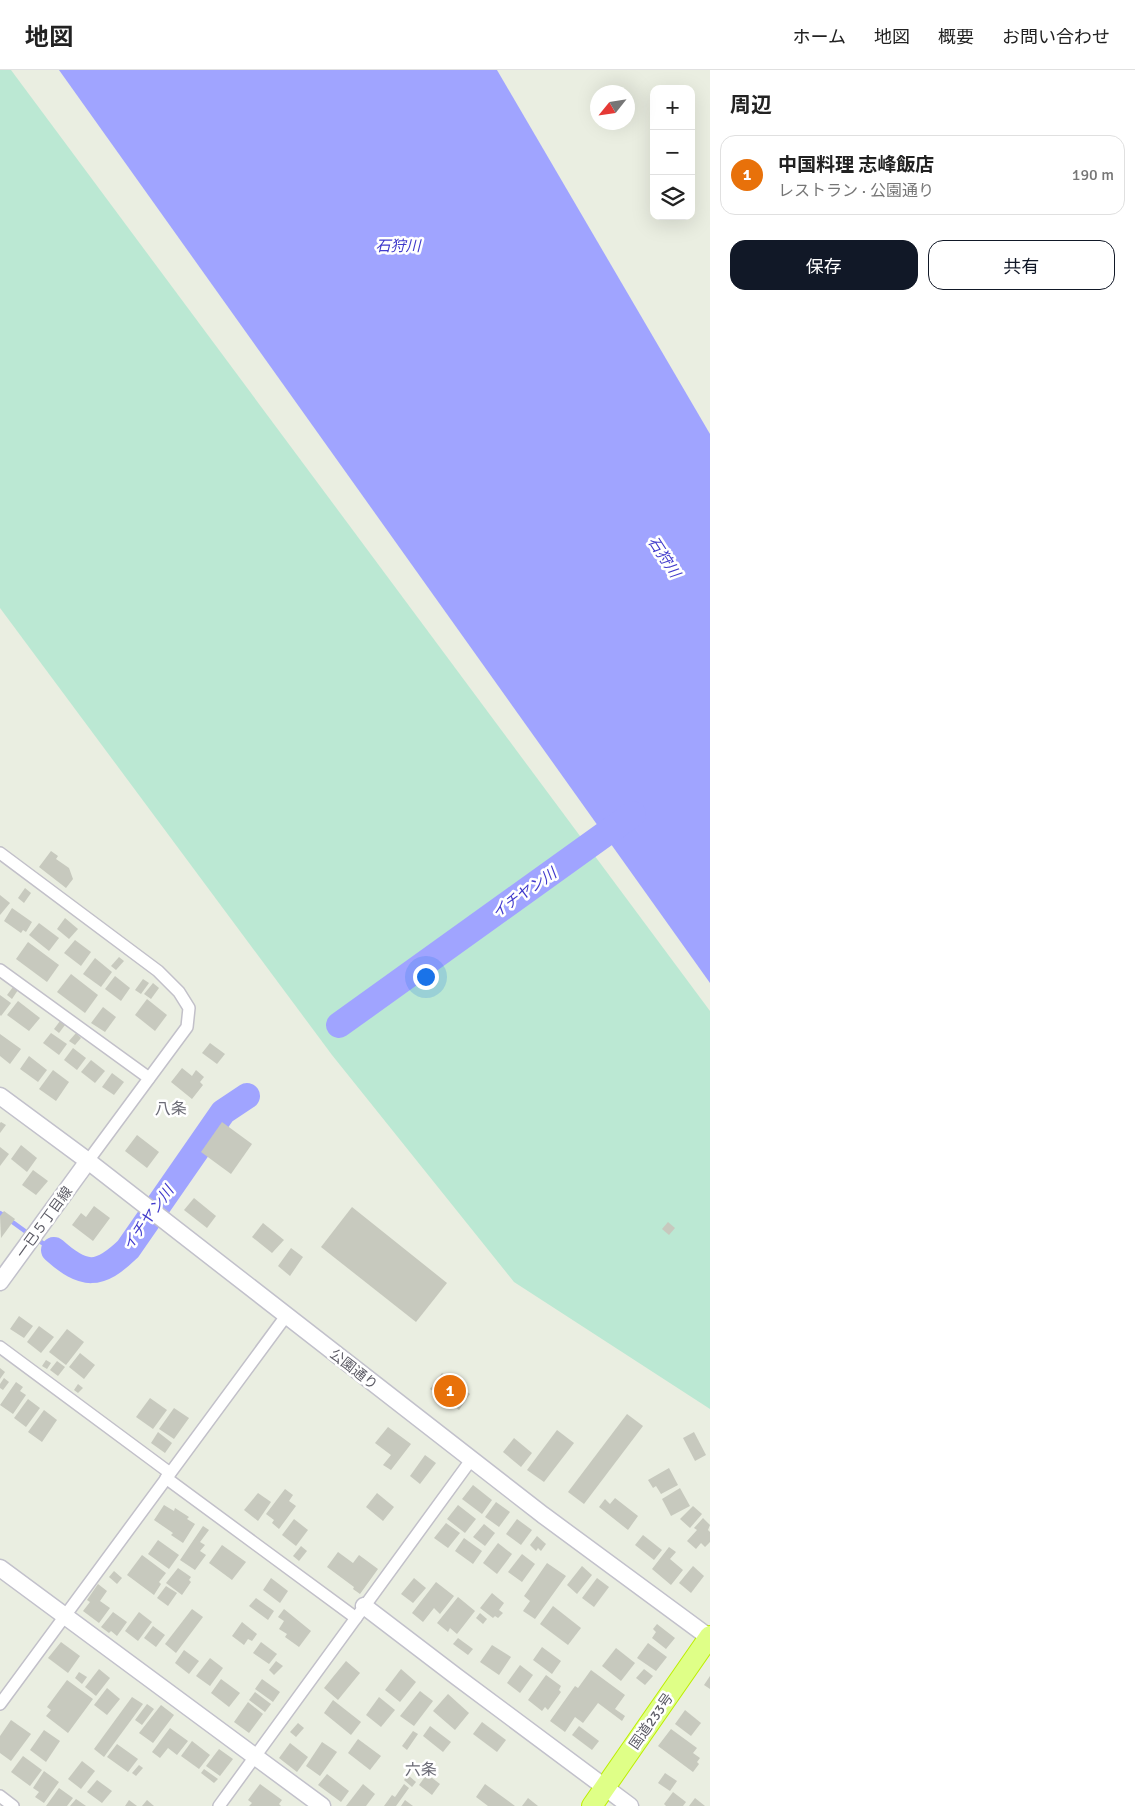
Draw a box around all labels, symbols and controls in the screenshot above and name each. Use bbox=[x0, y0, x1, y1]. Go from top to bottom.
text: 地図 bbox=[25, 22, 73, 52]
text: ホーム bbox=[793, 26, 846, 48]
text: 地図 bbox=[874, 26, 910, 48]
text: 概要 bbox=[938, 26, 974, 48]
text: お問い合わせ bbox=[1002, 26, 1110, 48]
north arrow bbox=[590, 85, 635, 130]
map controls bbox=[650, 85, 695, 220]
button: + bbox=[650, 85, 695, 130]
text: 周辺 bbox=[730, 92, 772, 118]
button: − bbox=[650, 130, 695, 175]
text: 中国料理 志峰飯店 bbox=[778, 153, 934, 177]
text: 1 bbox=[743, 165, 751, 185]
text: 190 m bbox=[1072, 165, 1114, 185]
button: layers bbox=[650, 175, 695, 220]
text: レストラン · 公園通り bbox=[778, 181, 934, 201]
water label: 石狩川 bbox=[375, 237, 422, 255]
button: 保存 bbox=[730, 240, 918, 290]
button: 共有 bbox=[928, 240, 1115, 290]
water label: 石狩川 bbox=[644, 533, 685, 582]
water label: イチヤン川 bbox=[488, 863, 562, 922]
your location bbox=[413, 964, 439, 990]
district label: 八条 bbox=[155, 1099, 187, 1119]
water label: イチヤン川 bbox=[119, 1181, 178, 1254]
street label: 一已５丁目線 bbox=[13, 1183, 76, 1261]
street label: 公園通り bbox=[326, 1345, 381, 1393]
pin: 1 bbox=[434, 1372, 466, 1410]
street label: 国道233号 bbox=[626, 1690, 677, 1753]
district label: 六条 bbox=[405, 1760, 437, 1780]

